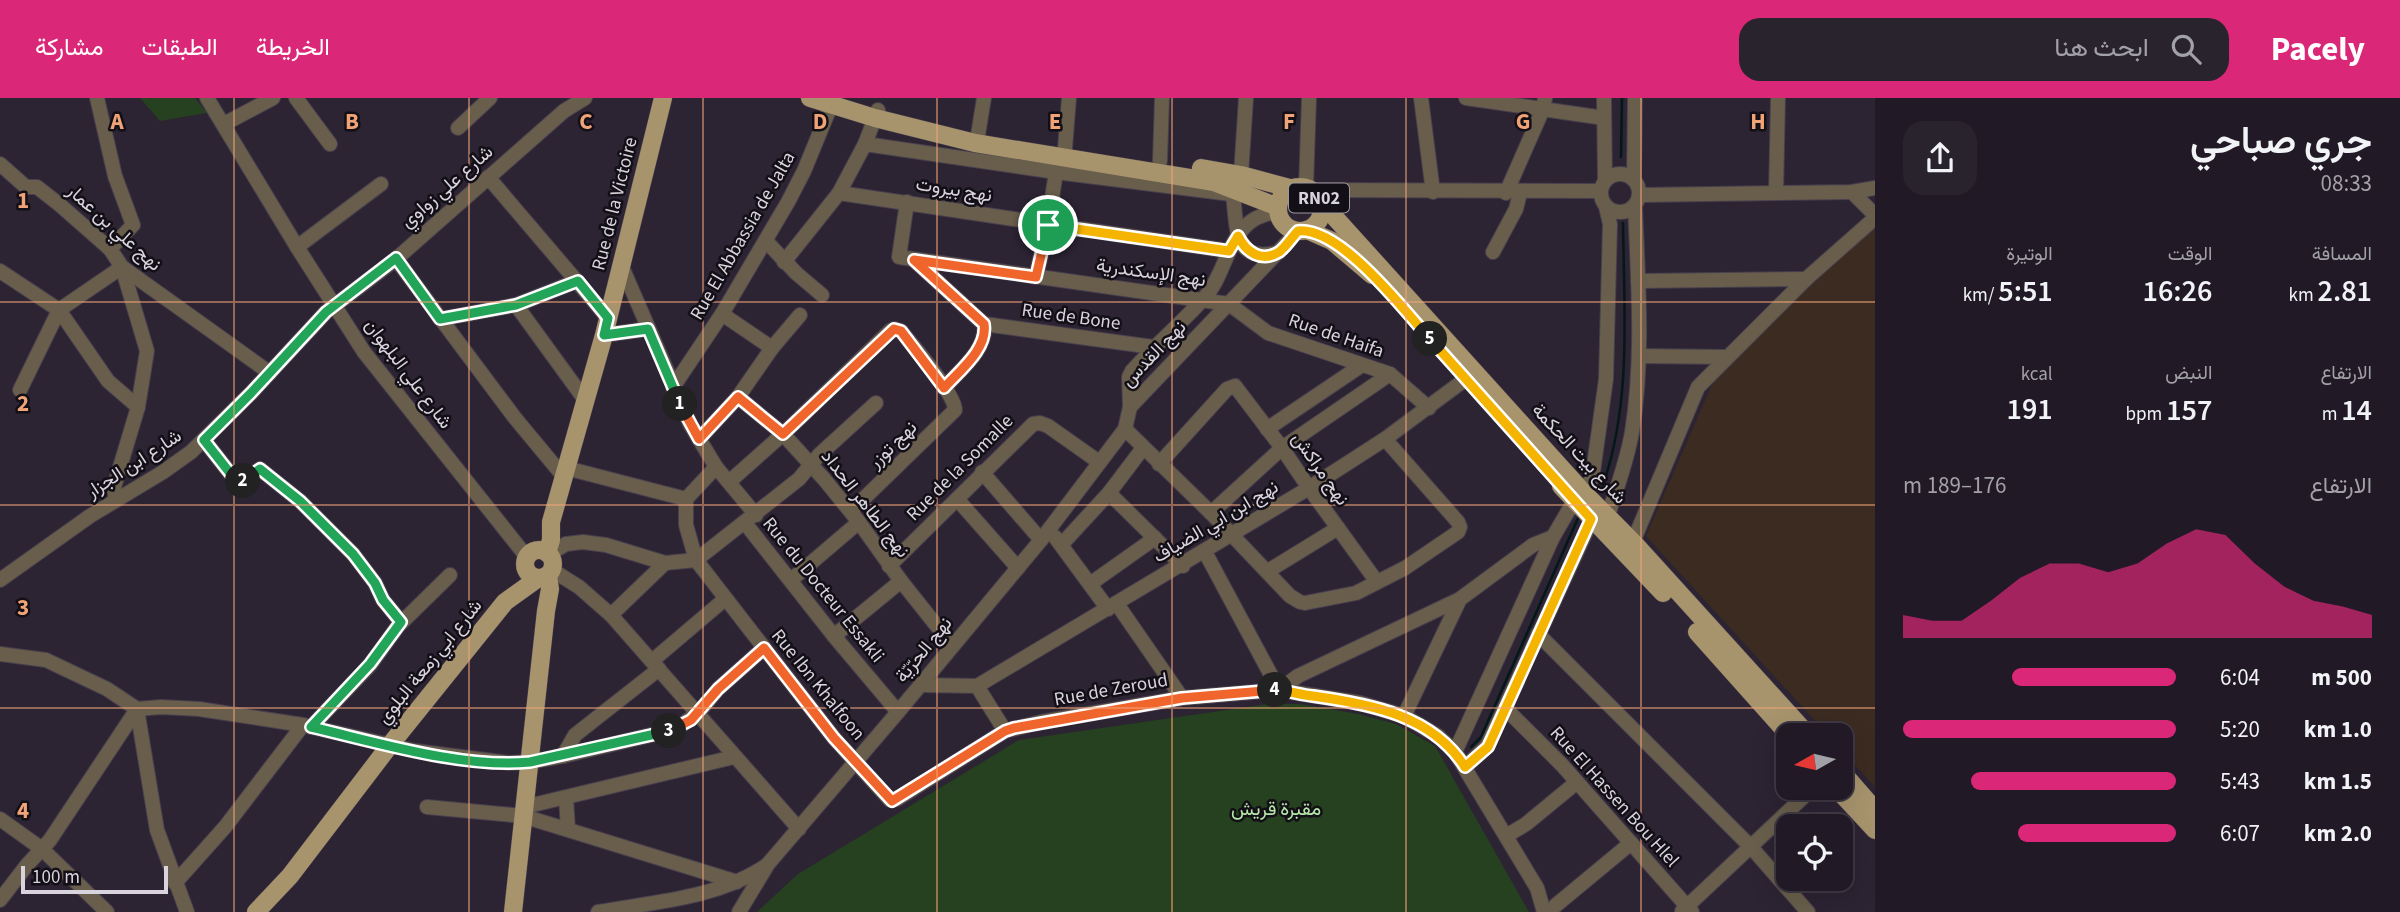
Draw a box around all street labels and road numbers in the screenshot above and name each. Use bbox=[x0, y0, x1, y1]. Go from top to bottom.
street label: Rue de la Victoire bbox=[585, 135, 645, 273]
street label: شارع علي زواوي bbox=[395, 139, 500, 236]
street label: Rue El Abbassia de Jalta bbox=[684, 147, 802, 325]
street label: نهج بيروت bbox=[914, 171, 994, 209]
street label: نهج علي بن عمار bbox=[59, 177, 167, 279]
road number: RN02 bbox=[1289, 184, 1349, 212]
street label: نهج الإسكندرية bbox=[1094, 252, 1208, 294]
street label: Rue de Bone bbox=[1020, 297, 1122, 337]
street label: Rue de Haifa bbox=[1285, 307, 1387, 365]
street label: شارع علي البلهوان bbox=[357, 313, 458, 435]
street label: نهج القدس bbox=[1115, 315, 1193, 393]
street label: شارع بيت الحكمة bbox=[1525, 398, 1633, 510]
street label: Rue de la Somalle bbox=[901, 409, 1019, 527]
street label: نهج توزر bbox=[862, 415, 924, 476]
street label: شارع ابن الجزار bbox=[80, 423, 187, 506]
street label: نهج مراكش bbox=[1285, 427, 1355, 511]
street label: نهج الطاهر الحداد bbox=[814, 444, 916, 564]
street label: نهج ابن ابي الضياف bbox=[1148, 474, 1284, 571]
street label: Rue du Docteur Essakli bbox=[756, 511, 890, 669]
street label: شارع ابي زمعة البلوي bbox=[371, 594, 490, 731]
street label: نهج الحرّيّة bbox=[889, 611, 959, 689]
street label: Rue Ibn Khalfoon bbox=[765, 624, 871, 746]
street label: Rue de Zeroud bbox=[1052, 667, 1170, 713]
street label: Rue El Hassen Bou Hlel bbox=[1543, 720, 1685, 874]

